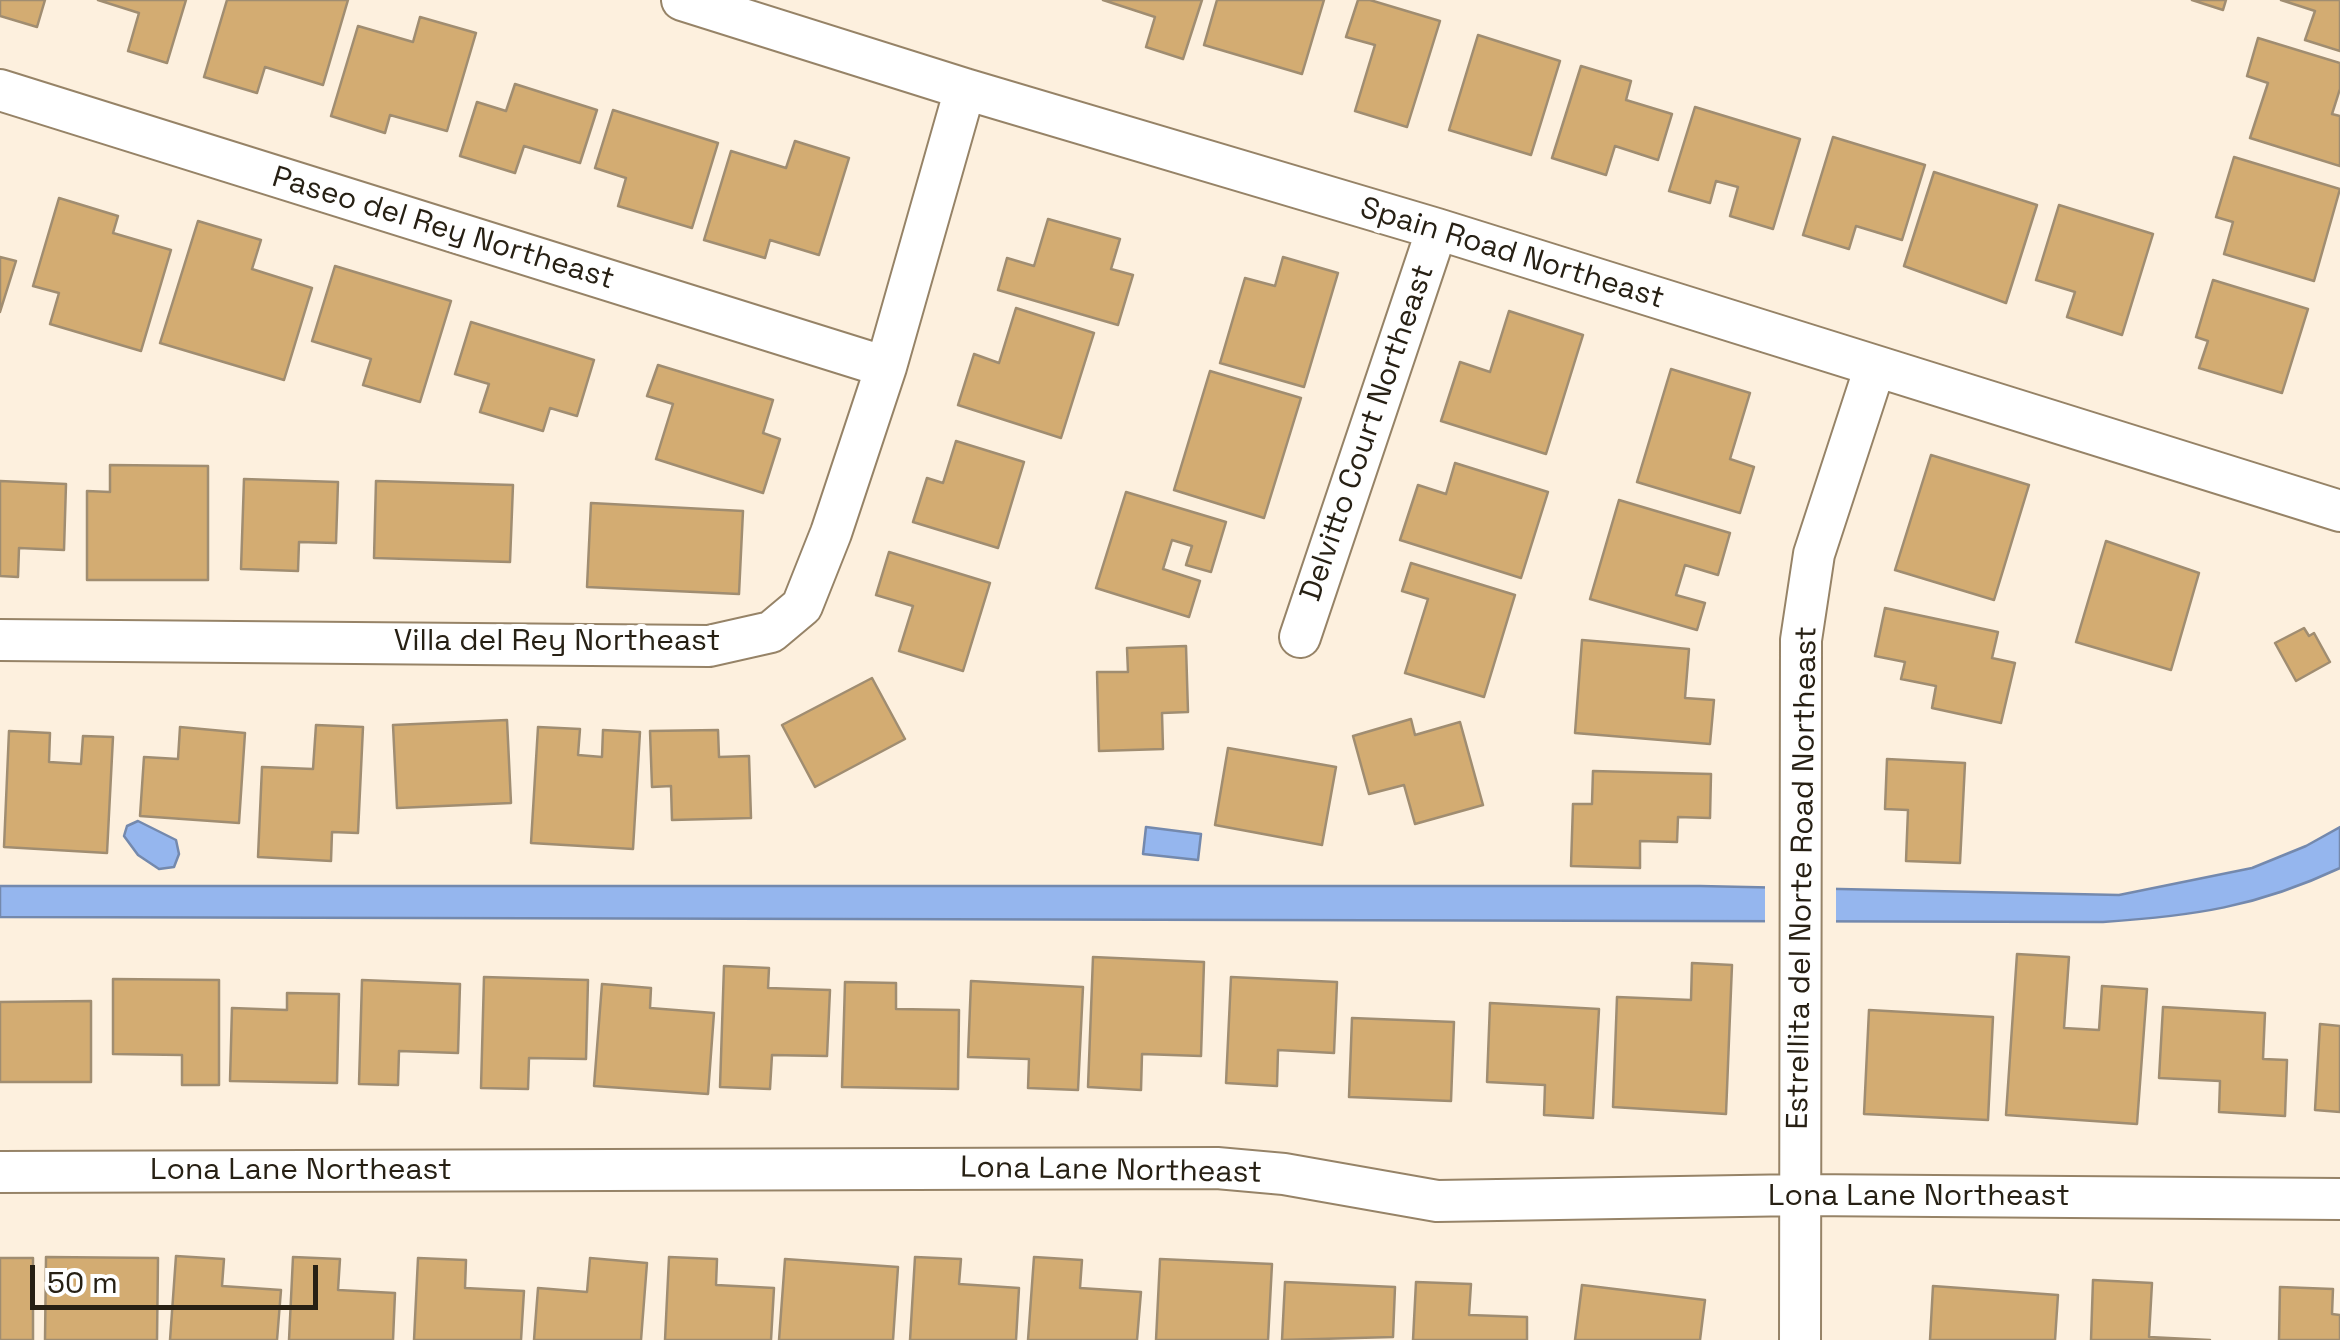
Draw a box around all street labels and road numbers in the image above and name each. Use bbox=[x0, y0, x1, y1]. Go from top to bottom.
street label: Paseo del Rey Northeast bbox=[268, 160, 618, 298]
street label: Spain Road Northeast bbox=[1356, 191, 1668, 317]
street label: Delvitto Court Northeast bbox=[1293, 260, 1443, 606]
street label: Villa del Rey Northeast bbox=[394, 624, 720, 660]
street label: Estrellita del Norte Road Northeast bbox=[1781, 626, 1825, 1130]
street label: Lona Lane Northeast bbox=[960, 1150, 1262, 1192]
street label: Lona Lane Northeast bbox=[150, 1153, 452, 1189]
street label: Lona Lane Northeast bbox=[1768, 1179, 2070, 1215]

